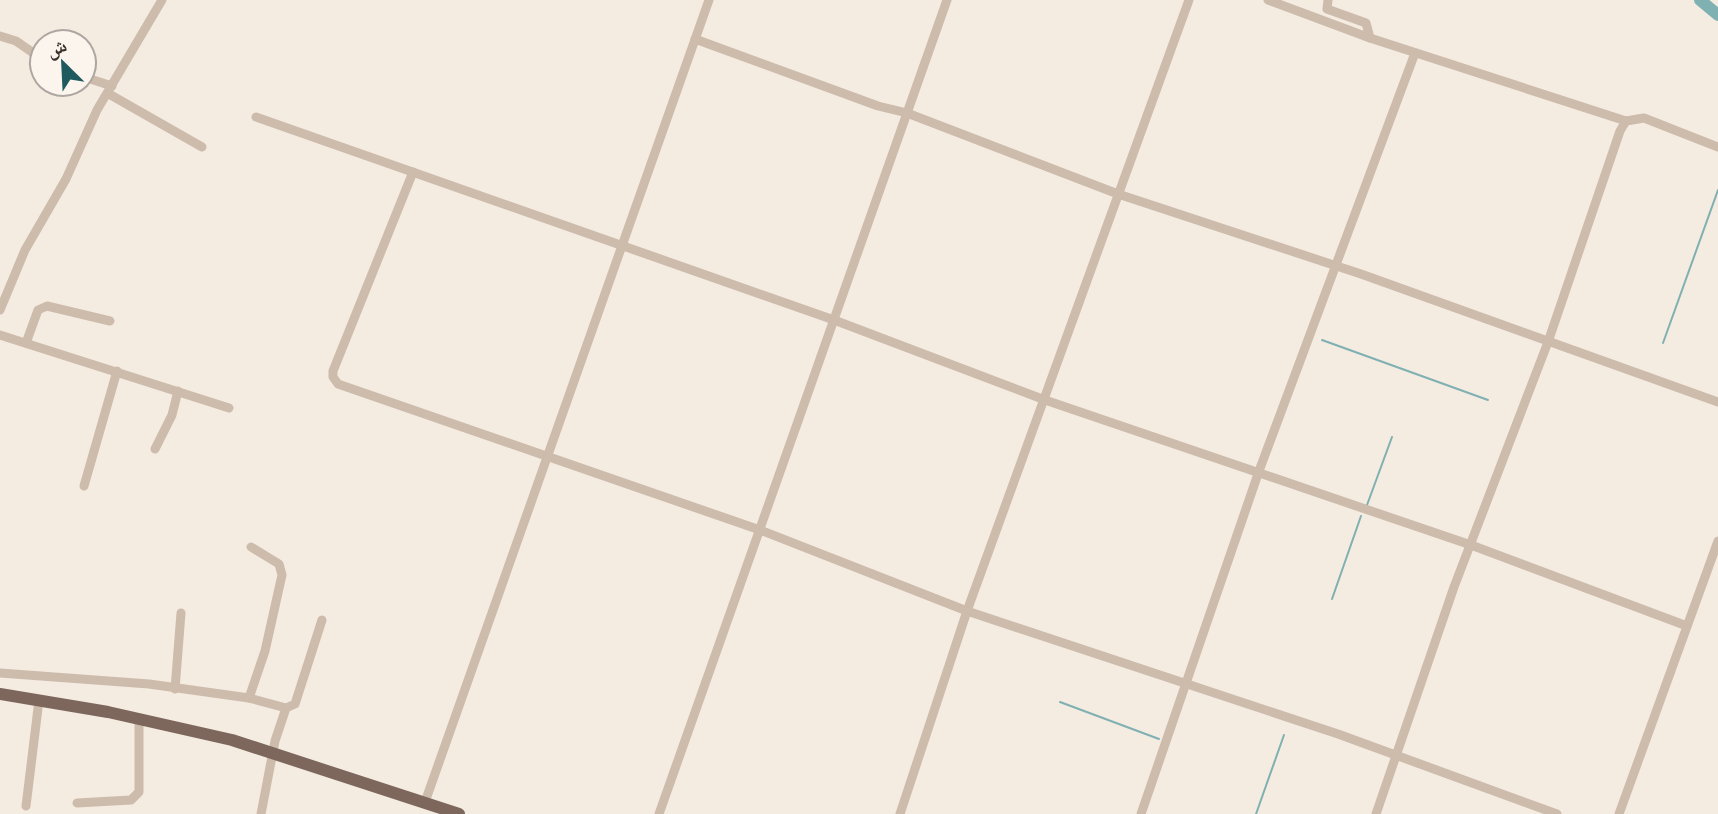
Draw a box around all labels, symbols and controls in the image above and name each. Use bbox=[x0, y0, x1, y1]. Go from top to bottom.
north arrow bbox=[28, 28, 98, 98]
text: ش bbox=[42, 32, 71, 63]

